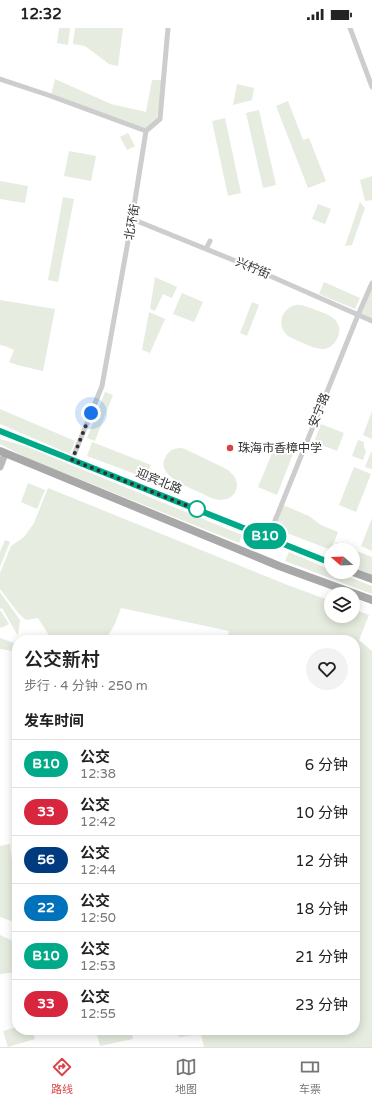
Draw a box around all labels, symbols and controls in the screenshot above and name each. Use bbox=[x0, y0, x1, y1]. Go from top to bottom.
text: 12:32 bbox=[20, 5, 62, 23]
street label: 北环街 bbox=[122, 203, 142, 241]
street label: 兴柠街 bbox=[234, 255, 272, 281]
street label: 安宁路 bbox=[306, 391, 332, 429]
your location bbox=[81, 403, 101, 423]
place label: 珠海市香樟中学 bbox=[238, 441, 322, 455]
marker: 珠海市香樟中学 bbox=[225, 443, 235, 453]
street label: 迎宾北路 bbox=[134, 466, 184, 496]
unlabelled marker bbox=[188, 500, 206, 518]
line badge: B10 bbox=[242, 523, 288, 549]
text: B10 bbox=[251, 527, 279, 544]
north arrow bbox=[324, 543, 360, 579]
map controls bbox=[324, 543, 360, 623]
button: layers bbox=[324, 587, 360, 623]
button: heart bbox=[306, 648, 348, 690]
text: 公交新村 bbox=[24, 649, 100, 671]
text: 步行 · 4 分钟 · 250 m bbox=[24, 678, 148, 694]
text: 发车时间 bbox=[24, 712, 84, 730]
text: 公交 bbox=[80, 748, 110, 766]
text: B10 bbox=[32, 755, 60, 772]
text: 6 分钟 bbox=[305, 756, 348, 774]
text: 12:38 bbox=[80, 766, 116, 782]
text: 公交 bbox=[80, 796, 110, 814]
text: 33 bbox=[37, 803, 55, 820]
text: 10 分钟 bbox=[295, 804, 348, 822]
text: 12:42 bbox=[80, 814, 116, 830]
text: 公交 bbox=[80, 844, 110, 862]
text: 56 bbox=[37, 851, 55, 868]
text: 12 分钟 bbox=[295, 852, 348, 870]
text: 12:44 bbox=[80, 862, 116, 878]
text: 公交 bbox=[80, 892, 110, 910]
text: 22 bbox=[37, 899, 55, 916]
text: 18 分钟 bbox=[295, 900, 348, 918]
text: 12:50 bbox=[80, 910, 116, 926]
text: 公交 bbox=[80, 940, 110, 958]
text: B10 bbox=[32, 947, 60, 964]
text: 21 分钟 bbox=[295, 948, 348, 966]
text: 12:53 bbox=[80, 958, 116, 974]
text: 公交 bbox=[80, 988, 110, 1006]
text: 33 bbox=[37, 995, 55, 1012]
text: 23 分钟 bbox=[295, 996, 348, 1014]
text: 12:55 bbox=[80, 1006, 116, 1022]
tab: 路线 bbox=[51, 1056, 73, 1096]
tab: 地图 bbox=[175, 1056, 197, 1096]
tab: 车票 bbox=[299, 1056, 321, 1096]

